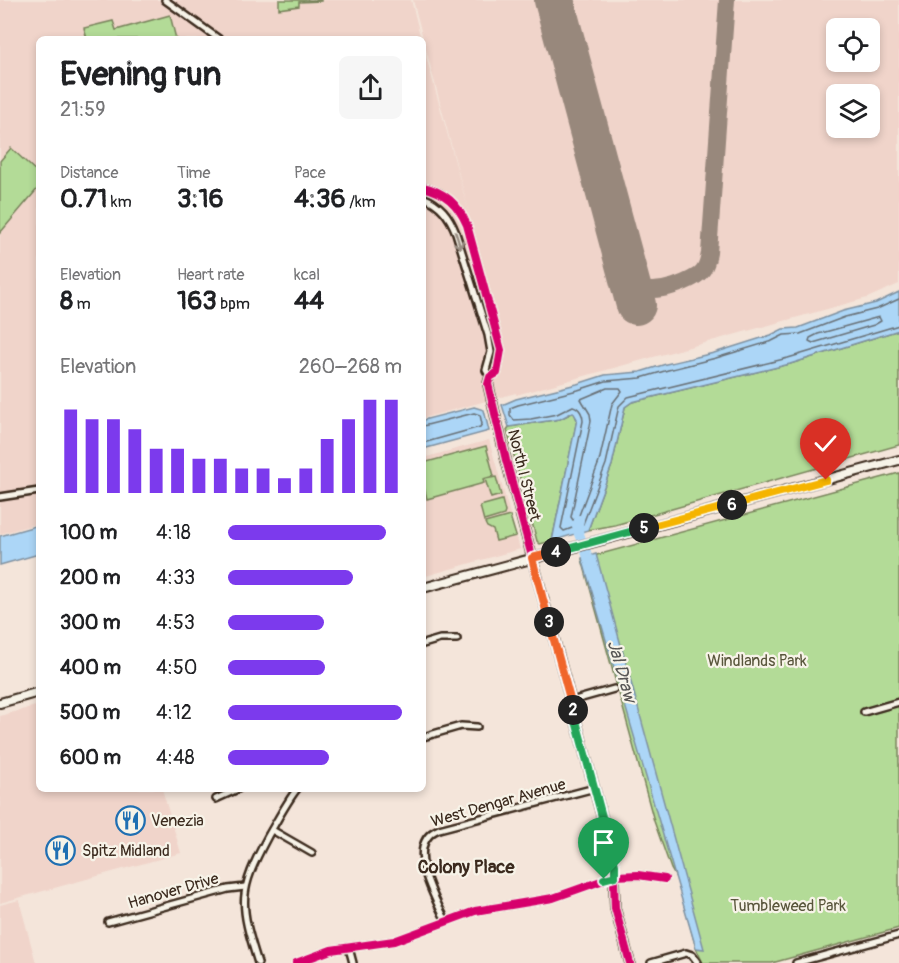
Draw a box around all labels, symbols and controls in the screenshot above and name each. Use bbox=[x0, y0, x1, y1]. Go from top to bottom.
map controls bbox=[826, 18, 880, 138]
button: locate bbox=[826, 18, 880, 72]
text: Evening run bbox=[60, 54, 221, 95]
button: share bbox=[339, 56, 402, 119]
button: layers bbox=[826, 84, 880, 138]
text: 21:59 bbox=[60, 97, 105, 122]
text: Distance bbox=[60, 163, 119, 183]
text: Time bbox=[177, 163, 210, 183]
text: Pace bbox=[294, 163, 326, 183]
text: 0.71 bbox=[60, 183, 107, 215]
text: 3:16 bbox=[177, 183, 224, 215]
text: 4:36 bbox=[294, 183, 346, 215]
text: km bbox=[107, 192, 132, 212]
text: /km bbox=[346, 192, 376, 212]
one-way arrow bbox=[454, 230, 465, 249]
text: Elevation bbox=[60, 265, 121, 285]
text: Heart rate bbox=[177, 265, 244, 285]
text: kcal bbox=[294, 265, 320, 285]
text: 8 bbox=[60, 285, 73, 317]
text: 163 bbox=[177, 285, 217, 317]
text: 44 bbox=[294, 285, 324, 317]
text: m bbox=[73, 294, 91, 314]
text: bpm bbox=[217, 294, 250, 314]
text: Elevation bbox=[60, 354, 136, 379]
text: 260–268 m bbox=[299, 354, 402, 379]
pin bbox=[800, 418, 851, 480]
street label: North I Street bbox=[503, 427, 545, 524]
icon: check bbox=[809, 427, 842, 460]
pin: 6 bbox=[717, 490, 747, 520]
text: 6 bbox=[727, 495, 737, 515]
pin: 5 bbox=[629, 513, 659, 543]
text: 5 bbox=[640, 518, 648, 538]
text: 100 m bbox=[60, 520, 117, 545]
text: 4:18 bbox=[156, 520, 191, 545]
pin: 4 bbox=[541, 537, 571, 567]
text: 4 bbox=[551, 542, 561, 562]
text: 200 m bbox=[60, 565, 121, 590]
text: 4:33 bbox=[156, 565, 195, 590]
pin: 3 bbox=[534, 607, 564, 637]
text: 300 m bbox=[60, 610, 121, 635]
text: 4:53 bbox=[156, 610, 195, 635]
text: 3 bbox=[545, 612, 553, 632]
water label: Jal Draw bbox=[602, 637, 642, 708]
park label: Windlands Park bbox=[707, 651, 807, 671]
text: 400 m bbox=[60, 655, 121, 680]
text: 4:50 bbox=[156, 655, 197, 680]
pin: 2 bbox=[558, 695, 588, 725]
text: 500 m bbox=[60, 700, 120, 725]
text: 4:12 bbox=[156, 700, 192, 725]
text: 2 bbox=[569, 700, 577, 720]
text: 600 m bbox=[60, 745, 121, 770]
text: 4:48 bbox=[156, 745, 195, 770]
street label: West Dengar Avenue bbox=[429, 774, 568, 832]
restaurant icon: Venezia bbox=[114, 804, 146, 836]
place label: Venezia bbox=[151, 811, 204, 831]
pin bbox=[578, 817, 629, 879]
icon: arrive bbox=[587, 826, 620, 859]
restaurant icon: Spitz Midland bbox=[45, 834, 77, 866]
place label: Spitz Midland bbox=[82, 841, 170, 861]
district label: Colony Place bbox=[418, 856, 515, 879]
street label: Hanover Drive bbox=[126, 868, 221, 913]
park label: Tumbleweed Park bbox=[730, 896, 846, 916]

